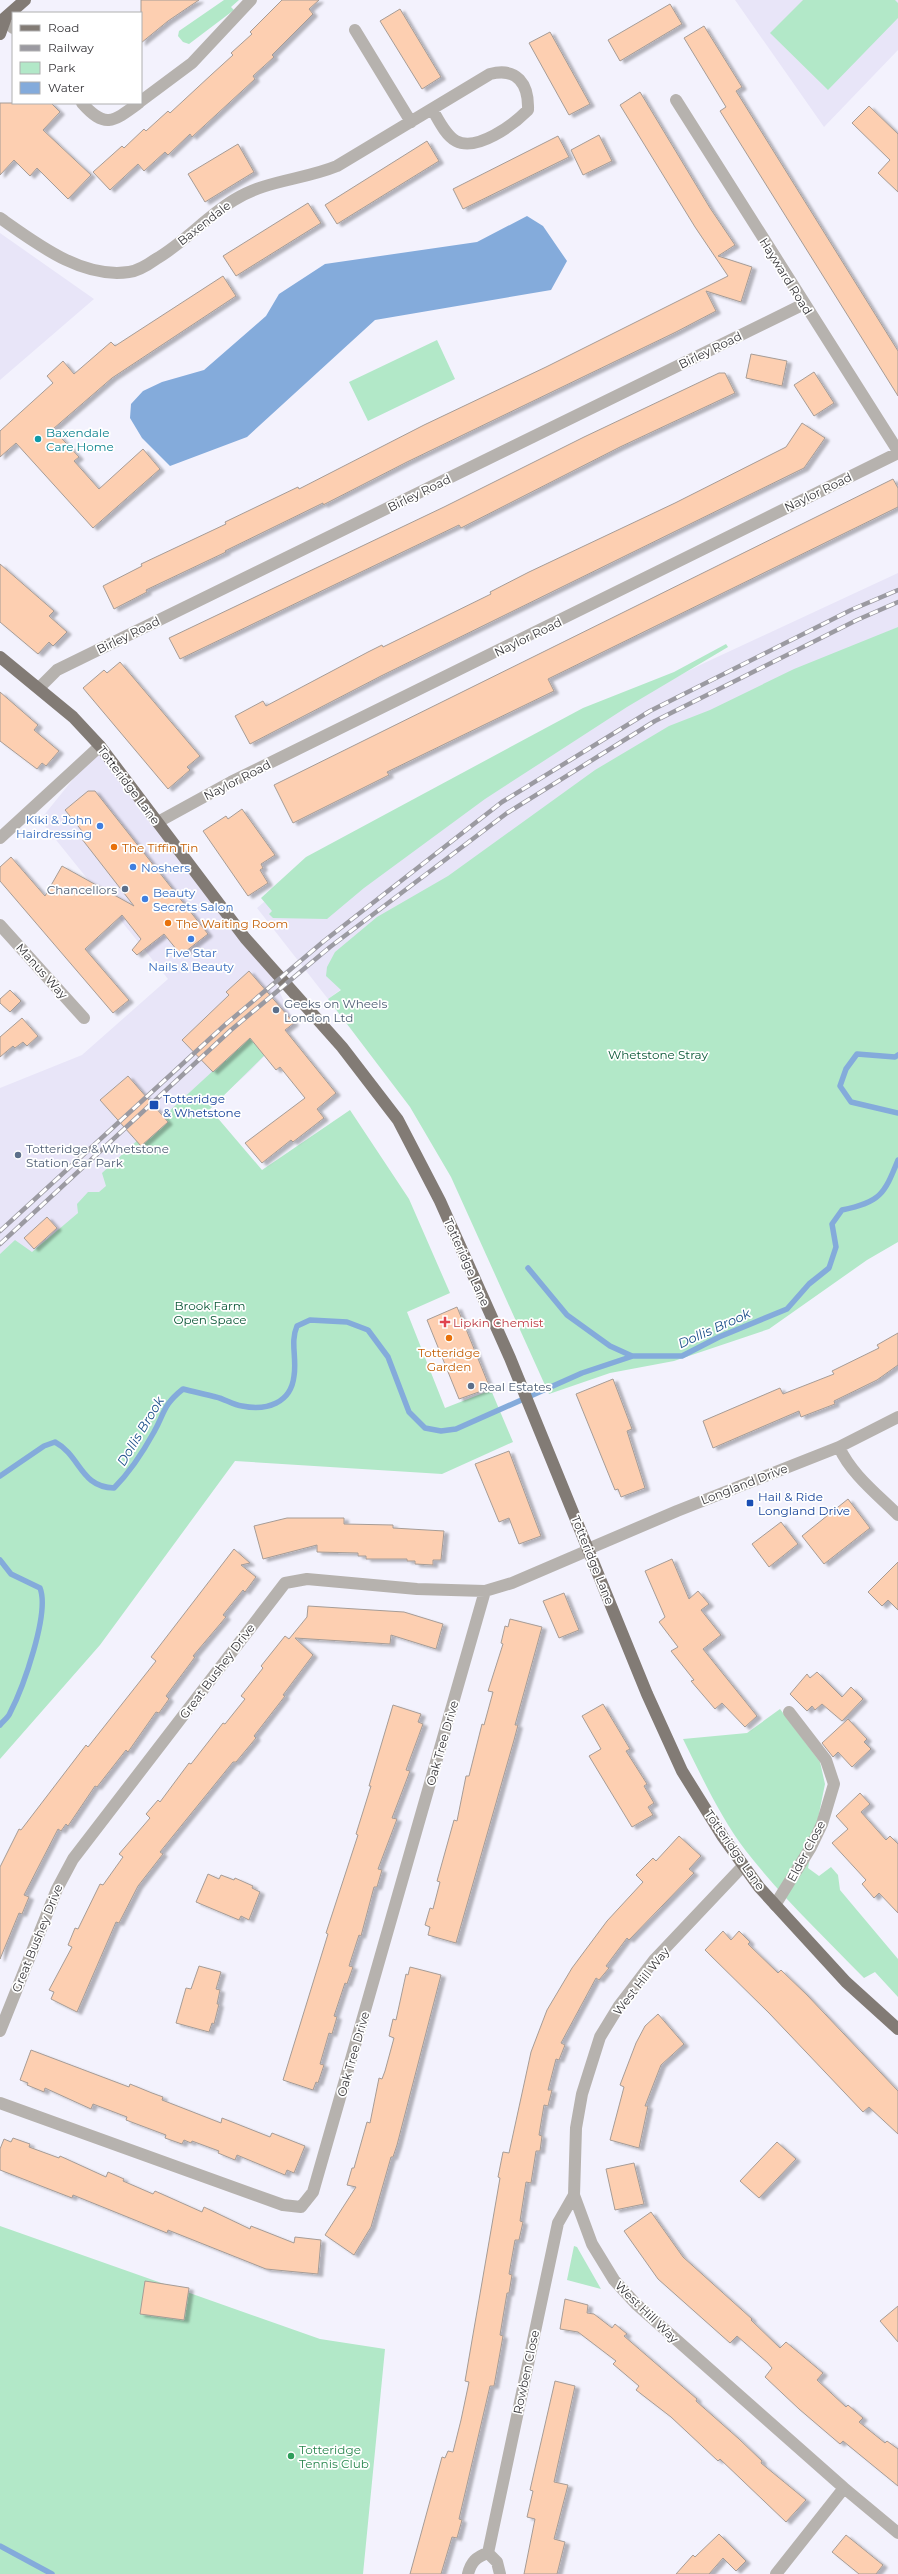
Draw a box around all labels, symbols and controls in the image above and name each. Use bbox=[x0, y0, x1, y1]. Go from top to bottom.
legend bbox=[12, 12, 142, 104]
text: Road bbox=[48, 20, 79, 35]
text: Railway bbox=[48, 40, 94, 55]
text: Park bbox=[48, 60, 76, 75]
text: Water bbox=[48, 80, 85, 95]
street label: Baxendale bbox=[174, 198, 234, 248]
street label: Hayward Road bbox=[756, 235, 816, 317]
street label: Birley Road bbox=[676, 328, 744, 372]
place label: Baxendale Care Home bbox=[46, 425, 114, 454]
marker: Baxendale Care Home bbox=[33, 434, 43, 444]
street label: Naylor Road bbox=[782, 469, 854, 515]
street label: Birley Road bbox=[385, 471, 453, 515]
street label: Birley Road bbox=[94, 613, 162, 657]
street label: Naylor Road bbox=[492, 614, 564, 660]
street label: Totteridge Lane bbox=[95, 743, 163, 827]
street label: Naylor Road bbox=[201, 757, 273, 803]
place label: Kiki & John Hairdressing bbox=[16, 812, 92, 841]
marker: Kiki & John Hairdressing bbox=[95, 821, 105, 831]
place label: The Tiffin Tin bbox=[122, 840, 198, 855]
marker: The Tiffin Tin bbox=[109, 842, 119, 852]
place label: Noshers bbox=[141, 860, 190, 875]
marker: Noshers bbox=[128, 862, 138, 872]
place label: Chancellors bbox=[47, 882, 117, 897]
marker: Chancellors bbox=[120, 884, 130, 894]
place label: Beauty Secrets Salon bbox=[153, 885, 234, 914]
marker: Beauty Secrets Salon bbox=[140, 894, 150, 904]
place label: The Waiting Room bbox=[176, 916, 288, 931]
marker: The Waiting Room bbox=[163, 918, 173, 928]
marker: Five Star Nails & Beauty bbox=[186, 934, 196, 944]
street label: Manus Way bbox=[13, 940, 71, 1002]
place label: Five Star Nails & Beauty bbox=[148, 945, 234, 974]
place label: Geeks on Wheels London Ltd bbox=[284, 996, 387, 1025]
marker: Geeks on Wheels London Ltd bbox=[271, 1005, 281, 1015]
park label: Whetstone Stray bbox=[608, 1047, 708, 1062]
place label: Totteridge & Whetstone bbox=[163, 1091, 241, 1120]
marker: Totteridge & Whetstone bbox=[148, 1099, 160, 1111]
place label: Totteridge & Whetstone Station Car Park bbox=[26, 1141, 169, 1170]
marker: Totteridge & Whetstone Station Car Park bbox=[13, 1150, 23, 1160]
street label: Totteridge Lane bbox=[441, 1216, 493, 1308]
park label: Brook Farm Open Space bbox=[173, 1298, 247, 1327]
water label: Dollis Brook bbox=[675, 1304, 754, 1351]
place label: Lipkin Chemist bbox=[453, 1315, 544, 1330]
marker: Lipkin Chemist bbox=[440, 1317, 450, 1327]
marker: Totteridge Garden bbox=[444, 1333, 454, 1343]
place label: Totteridge Garden bbox=[418, 1345, 480, 1374]
place label: Real Estates bbox=[479, 1379, 552, 1394]
marker: Real Estates bbox=[466, 1381, 476, 1391]
water label: Dollis Brook bbox=[113, 1392, 168, 1469]
street label: Longland Drive bbox=[698, 1461, 790, 1507]
place label: Hail & Ride Longland Drive bbox=[758, 1489, 850, 1518]
marker: Hail & Ride Longland Drive bbox=[745, 1498, 755, 1508]
street label: Totteridge Lane bbox=[568, 1513, 618, 1607]
street label: Great Bushey Drive bbox=[176, 1620, 258, 1722]
street label: Oak Tree Drive bbox=[423, 1699, 461, 1787]
street label: Totteridge Lane bbox=[702, 1807, 768, 1893]
street label: Elder Close bbox=[784, 1818, 828, 1884]
street label: Great Bushey Drive bbox=[8, 1882, 66, 1994]
street label: West Hill Way bbox=[610, 1944, 673, 2018]
street label: Oak Tree Drive bbox=[334, 2010, 372, 2098]
street label: West Hill Way bbox=[612, 2278, 682, 2346]
street label: Rowben Close bbox=[510, 2329, 542, 2415]
place label: Totteridge Tennis Club bbox=[299, 2442, 369, 2471]
marker: Totteridge Tennis Club bbox=[286, 2451, 296, 2461]

